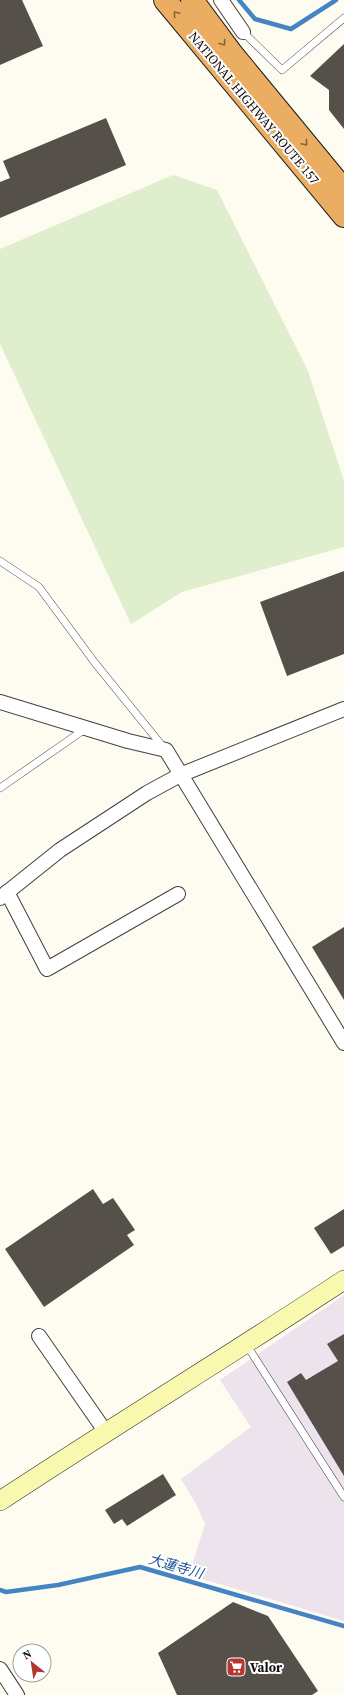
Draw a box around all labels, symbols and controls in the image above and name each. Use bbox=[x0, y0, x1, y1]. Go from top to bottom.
one-way arrow bbox=[174, 11, 181, 18]
street label: NATIONAL HIGHWAY ROUTE 157 bbox=[185, 28, 323, 188]
one-way arrow bbox=[218, 38, 225, 45]
one-way arrow bbox=[301, 139, 308, 146]
water label: 大蓮寺川 bbox=[146, 1549, 208, 1584]
north arrow bbox=[12, 1643, 52, 1683]
text: N bbox=[20, 1646, 34, 1663]
supermarket icon: Valor bbox=[225, 1656, 247, 1678]
place label: Valor bbox=[250, 1659, 283, 1676]

